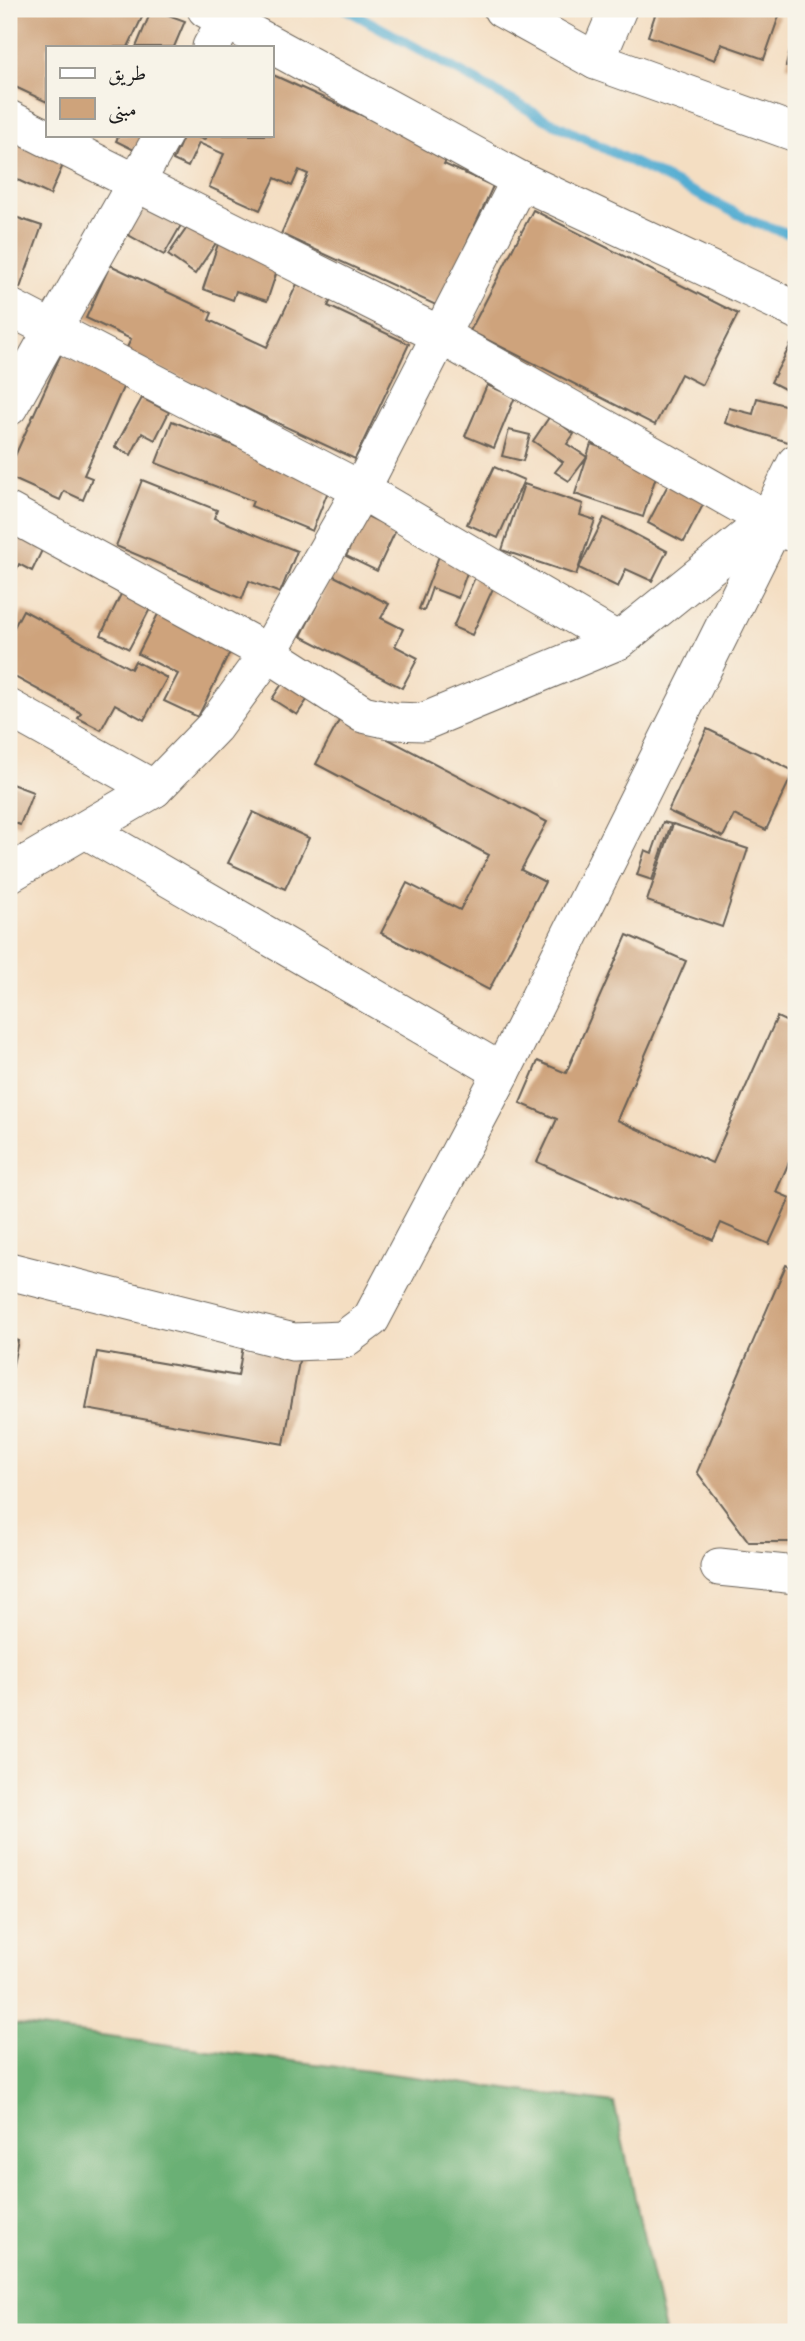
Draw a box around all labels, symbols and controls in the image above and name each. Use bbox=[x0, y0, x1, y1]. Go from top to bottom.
legend bbox=[46, 46, 273, 136]
text: طريق bbox=[108, 60, 146, 86]
text: مبنى bbox=[108, 96, 137, 124]

